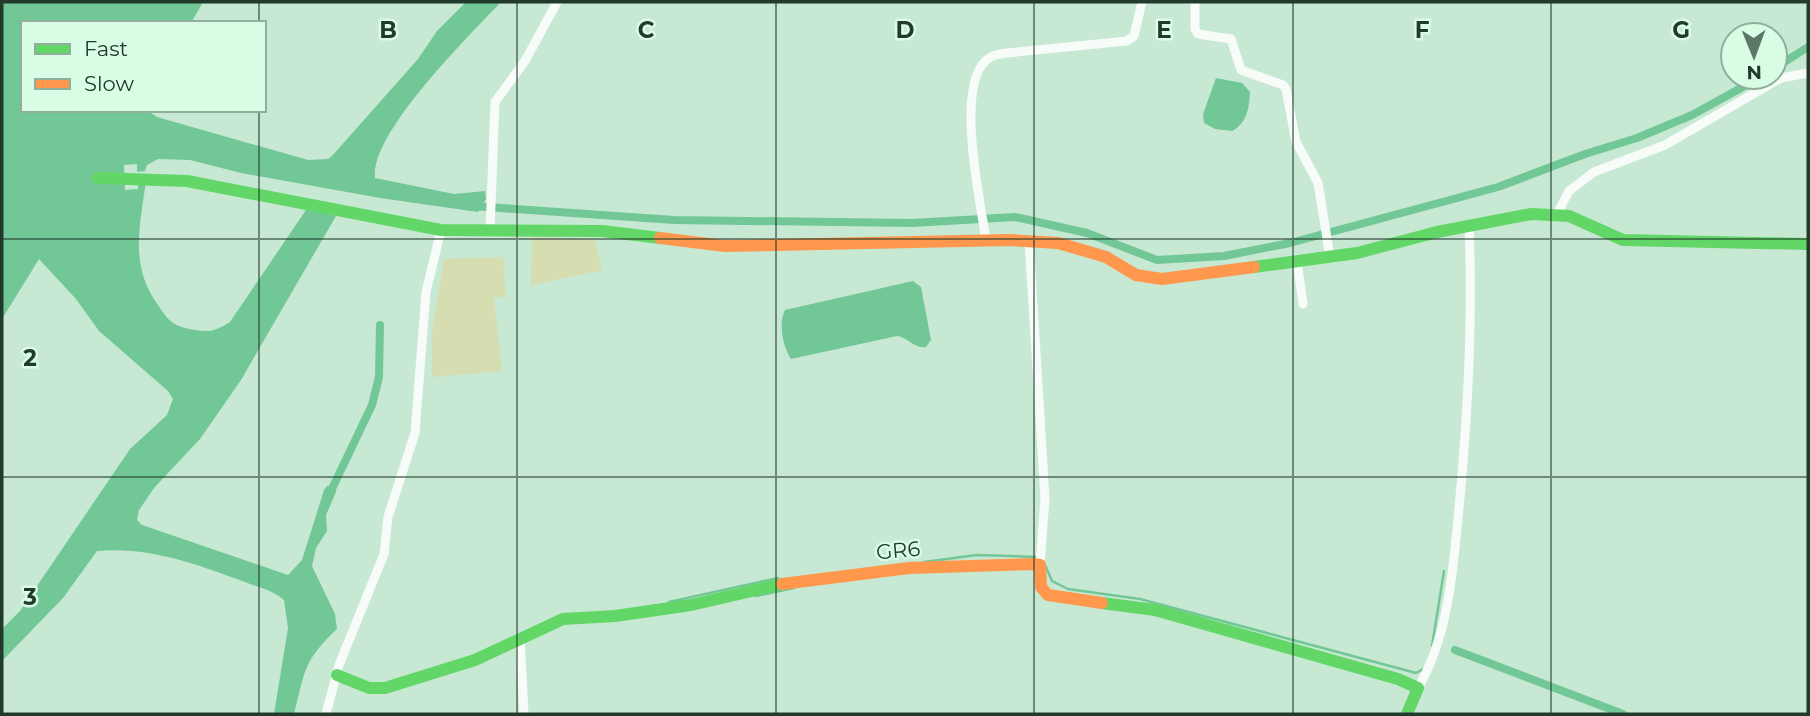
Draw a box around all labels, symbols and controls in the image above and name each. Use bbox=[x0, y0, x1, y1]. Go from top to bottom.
text: B bbox=[379, 16, 397, 44]
text: C bbox=[638, 16, 655, 44]
text: D bbox=[896, 16, 915, 44]
text: E bbox=[1156, 16, 1172, 44]
text: F bbox=[1415, 16, 1430, 44]
text: G bbox=[1672, 16, 1690, 44]
legend bbox=[21, 21, 266, 112]
north arrow bbox=[1719, 21, 1789, 91]
text: Fast bbox=[84, 36, 128, 61]
text: N bbox=[1746, 61, 1762, 84]
text: Slow bbox=[84, 71, 134, 96]
text: 2 bbox=[23, 344, 37, 372]
street label: GR6 bbox=[875, 536, 921, 564]
text: 3 bbox=[22, 583, 37, 611]

